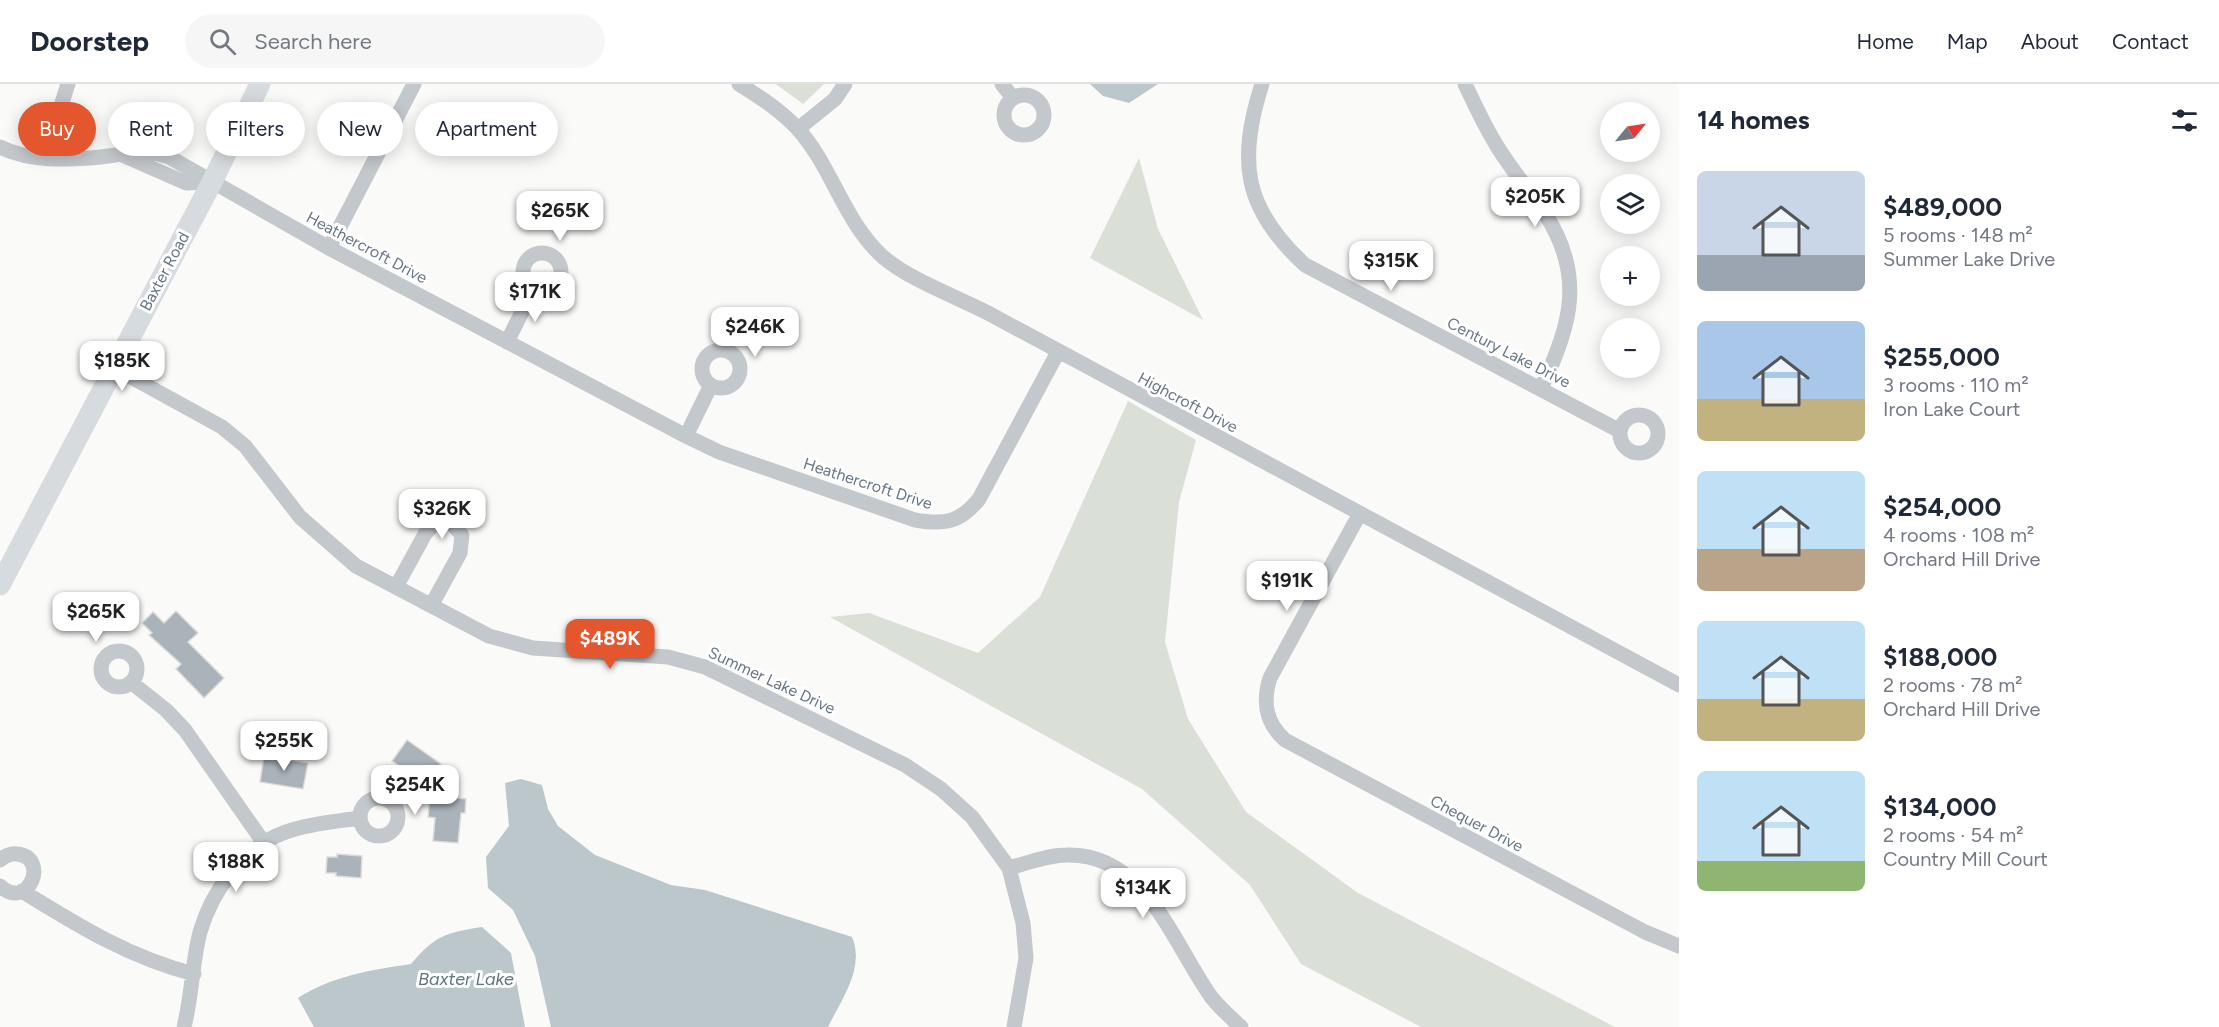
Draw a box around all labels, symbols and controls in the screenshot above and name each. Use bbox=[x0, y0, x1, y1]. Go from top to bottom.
search box bbox=[185, 14, 605, 68]
text: Doorstep bbox=[30, 24, 149, 58]
icon: search bbox=[206, 25, 239, 58]
text: Search here bbox=[254, 28, 372, 55]
text: Home bbox=[1857, 29, 1914, 54]
text: Map bbox=[1947, 29, 1988, 54]
text: About bbox=[2021, 29, 2079, 54]
text: Contact bbox=[2112, 29, 2189, 54]
chip: Buy bbox=[18, 102, 96, 156]
chip: Rent bbox=[108, 102, 194, 156]
chip: Filters bbox=[206, 102, 305, 156]
chip: New bbox=[317, 102, 403, 156]
chip: Apartment bbox=[415, 102, 558, 156]
north arrow bbox=[1600, 102, 1660, 162]
map controls bbox=[1600, 102, 1660, 378]
text: 14 homes bbox=[1697, 104, 1810, 136]
icon: filters bbox=[2168, 104, 2201, 137]
button: layers bbox=[1600, 174, 1660, 234]
pin: $205K bbox=[1493, 177, 1577, 228]
text: $205K bbox=[1505, 184, 1565, 208]
pin: $265K bbox=[518, 191, 602, 242]
text: $489,000 bbox=[1883, 191, 2002, 223]
icon: home bbox=[1745, 195, 1817, 267]
text: $265K bbox=[530, 198, 590, 222]
street label: Heathercroft Drive bbox=[303, 208, 431, 287]
text: 5 rooms · 148 m² bbox=[1883, 223, 2033, 247]
street label: Baxter Road bbox=[136, 229, 193, 314]
pin: $315K bbox=[1349, 241, 1433, 292]
button: + bbox=[1600, 246, 1660, 306]
text: Summer Lake Drive bbox=[1883, 247, 2055, 271]
text: $315K bbox=[1363, 248, 1419, 272]
pin: $171K bbox=[493, 272, 577, 323]
text: $171K bbox=[509, 279, 561, 303]
pin: $246K bbox=[713, 307, 797, 358]
street label: Century Lake Drive bbox=[1444, 313, 1574, 392]
text: $246K bbox=[725, 314, 785, 338]
button: − bbox=[1600, 318, 1660, 378]
pin: $185K bbox=[80, 341, 164, 392]
text: $255,000 bbox=[1883, 341, 2000, 373]
icon: home bbox=[1745, 345, 1817, 417]
text: $185K bbox=[94, 348, 150, 372]
street label: Highcroft Drive bbox=[1135, 368, 1241, 437]
text: 3 rooms · 110 m² bbox=[1883, 373, 2029, 397]
text: Iron Lake Court bbox=[1883, 397, 2020, 421]
street label: Heathercroft Drive bbox=[801, 454, 935, 513]
pin: $326K bbox=[400, 489, 484, 540]
text: $254,000 bbox=[1883, 491, 2001, 523]
icon: home bbox=[1745, 495, 1817, 567]
text: $326K bbox=[413, 496, 471, 520]
text: 4 rooms · 108 m² bbox=[1883, 523, 2034, 547]
text: Orchard Hill Drive bbox=[1883, 547, 2041, 571]
pin: $191K bbox=[1245, 561, 1329, 612]
text: $191K bbox=[1261, 568, 1313, 592]
pin: $265K bbox=[54, 592, 138, 643]
text: $265K bbox=[66, 599, 126, 623]
pin: $489K bbox=[568, 619, 652, 670]
text: $489K bbox=[580, 626, 640, 650]
text: $188,000 bbox=[1883, 641, 1997, 673]
street label: Summer Lake Drive bbox=[705, 643, 838, 718]
icon: home bbox=[1745, 645, 1817, 717]
text: 2 rooms · 78 m² bbox=[1883, 673, 2023, 697]
text: Orchard Hill Drive bbox=[1883, 697, 2041, 721]
pin: $255K bbox=[242, 721, 326, 772]
text: $255K bbox=[254, 728, 314, 752]
pin: $254K bbox=[373, 765, 457, 816]
text: $254K bbox=[385, 772, 445, 796]
street label: Chequer Drive bbox=[1427, 791, 1527, 856]
text: $134,000 bbox=[1883, 791, 1997, 823]
icon: home bbox=[1745, 795, 1817, 867]
text: 2 rooms · 54 m² bbox=[1883, 823, 2023, 847]
pin: $188K bbox=[194, 842, 278, 893]
text: Country Mill Court bbox=[1883, 847, 2048, 871]
text: $188K bbox=[207, 849, 265, 873]
pin: $134K bbox=[1101, 868, 1185, 919]
text: $134K bbox=[1115, 875, 1171, 899]
water label: Baxter Lake bbox=[418, 968, 514, 990]

